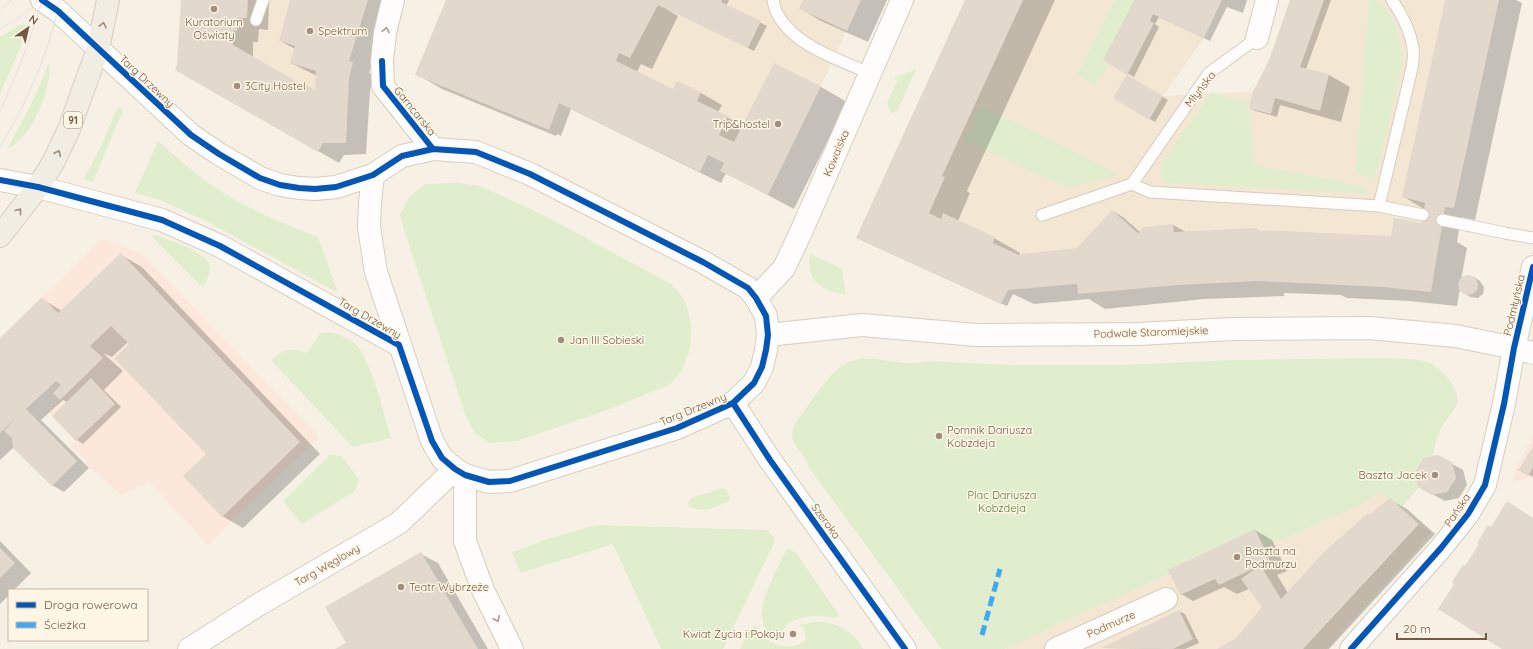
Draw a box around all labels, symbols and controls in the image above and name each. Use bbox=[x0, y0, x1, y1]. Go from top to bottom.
marker: Kuratorium Oświaty bbox=[209, 4, 219, 14]
north arrow bbox=[8, 8, 48, 48]
text: N bbox=[26, 12, 41, 28]
place label: Kuratorium Oświaty bbox=[185, 15, 243, 42]
one-way arrow bbox=[99, 22, 107, 28]
place label: Spektrum bbox=[318, 24, 367, 38]
marker: Spektrum bbox=[305, 26, 315, 36]
one-way arrow bbox=[381, 27, 389, 34]
street label: Targ Drzewny bbox=[116, 52, 178, 110]
street label: Młyńska bbox=[1182, 68, 1218, 110]
place label: 3City Hostel bbox=[245, 79, 305, 93]
marker: 3City Hostel bbox=[232, 81, 242, 91]
street label: Garncarska bbox=[391, 84, 439, 138]
road number: 91 bbox=[64, 112, 82, 128]
place label: Trip&hostel bbox=[713, 117, 770, 131]
marker: Trip&hostel bbox=[773, 119, 783, 129]
street label: Kowalska bbox=[820, 128, 852, 178]
one-way arrow bbox=[53, 150, 61, 157]
one-way arrow bbox=[14, 209, 21, 216]
street label: Podmłyńska bbox=[1500, 273, 1528, 337]
street label: Targ Drzewny bbox=[336, 294, 404, 342]
street label: Podwale Staromiejskie bbox=[1093, 323, 1209, 341]
place label: Jan III Sobieski bbox=[569, 333, 644, 347]
marker: Jan III Sobieski bbox=[556, 335, 566, 345]
street label: Targ Drzewny bbox=[658, 389, 728, 429]
place label: Pomnik Dariusza Kobzdeja bbox=[947, 423, 1032, 450]
marker: Pomnik Dariusza Kobzdeja bbox=[934, 431, 944, 441]
place label: Baszta Jacek bbox=[1359, 468, 1427, 482]
marker: Baszta Jacek bbox=[1430, 470, 1440, 480]
park label: Plac Dariusza Kobzdeja bbox=[968, 488, 1036, 515]
street label: Pańska bbox=[1441, 491, 1473, 529]
street label: Szeroka bbox=[808, 500, 844, 542]
street label: Targ Węglowy bbox=[292, 541, 362, 589]
place label: Baszta na Podmurzu bbox=[1245, 544, 1297, 571]
marker: Baszta na Podmurzu bbox=[1232, 552, 1242, 562]
place label: Teatr Wybrzeże bbox=[409, 580, 489, 594]
marker: Teatr Wybrzeże bbox=[396, 582, 406, 592]
legend bbox=[8, 589, 148, 641]
text: Droga rowerowa bbox=[44, 597, 138, 612]
street label: Podmurze bbox=[1085, 607, 1137, 641]
one-way arrow bbox=[492, 615, 500, 623]
scale bar bbox=[1397, 615, 1486, 641]
text: Ścieżka bbox=[44, 617, 86, 632]
text: 20 m bbox=[1403, 621, 1431, 636]
place label: Kwiat Życia i Pokoju bbox=[683, 627, 785, 641]
marker: Kwiat Życia i Pokoju bbox=[788, 629, 798, 639]

